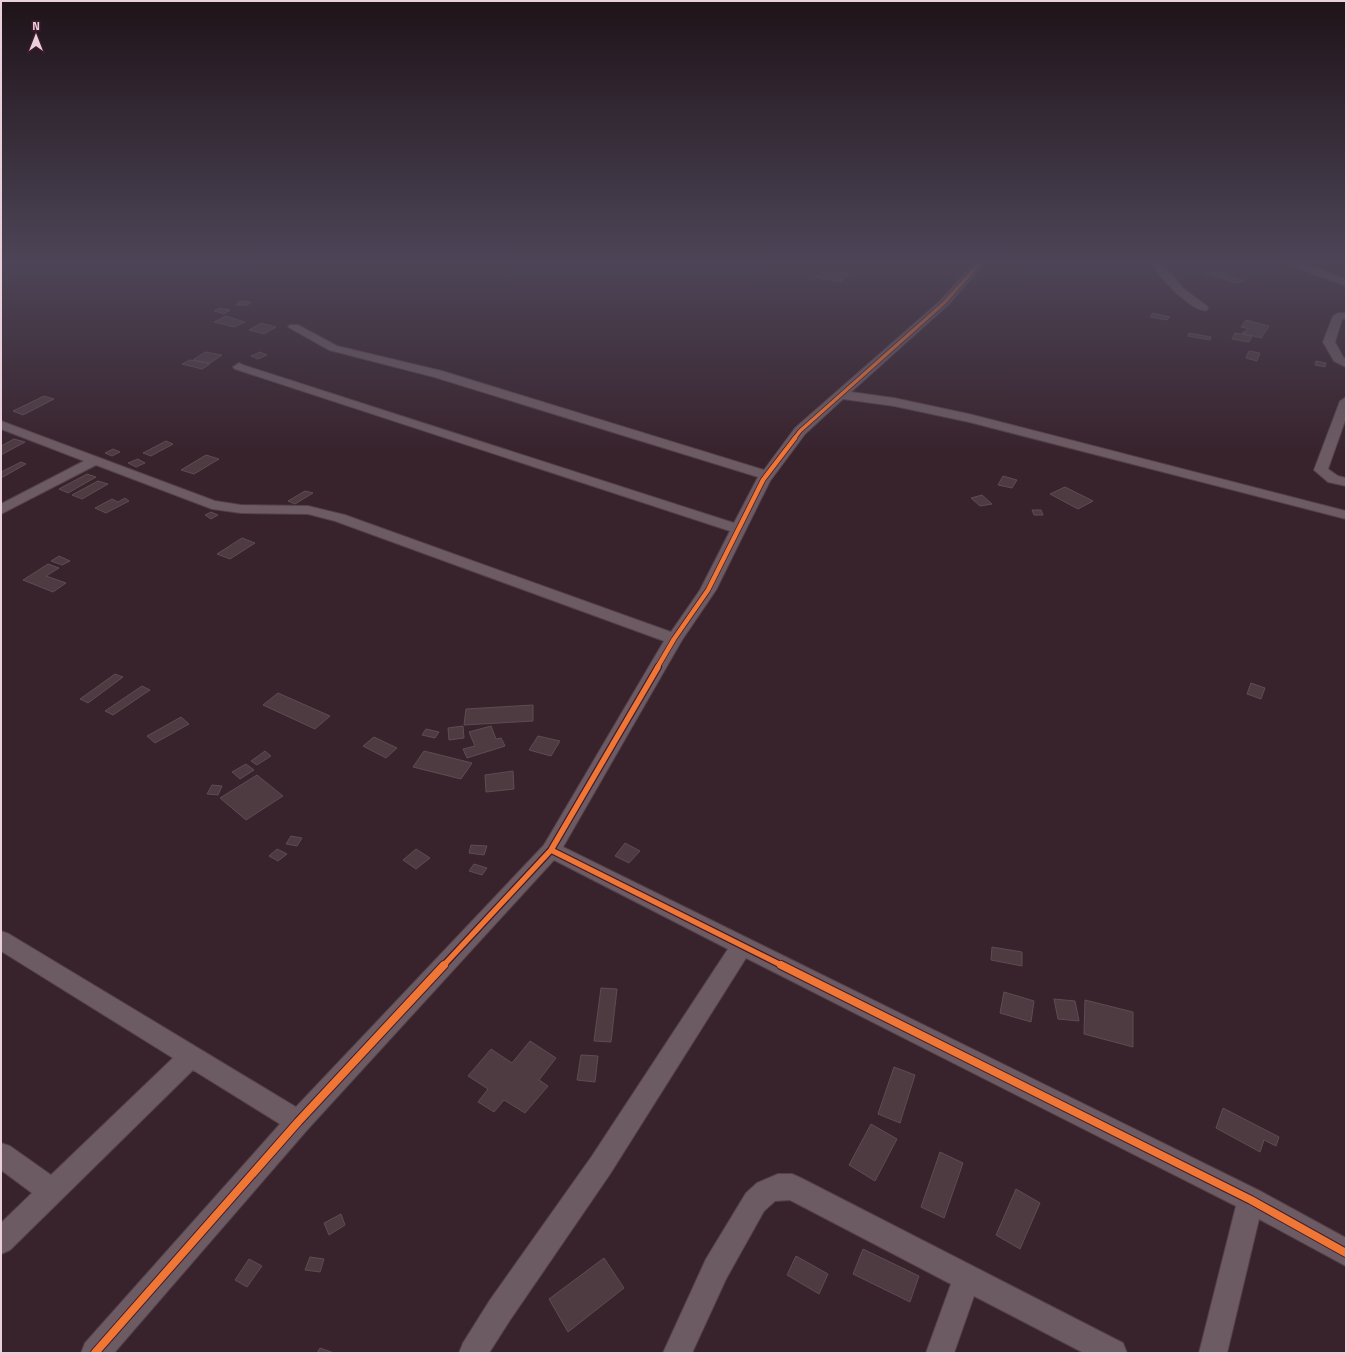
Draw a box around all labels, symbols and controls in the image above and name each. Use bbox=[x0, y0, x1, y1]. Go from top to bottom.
north arrow bbox=[16, 16, 56, 56]
text: N bbox=[32, 18, 40, 34]

